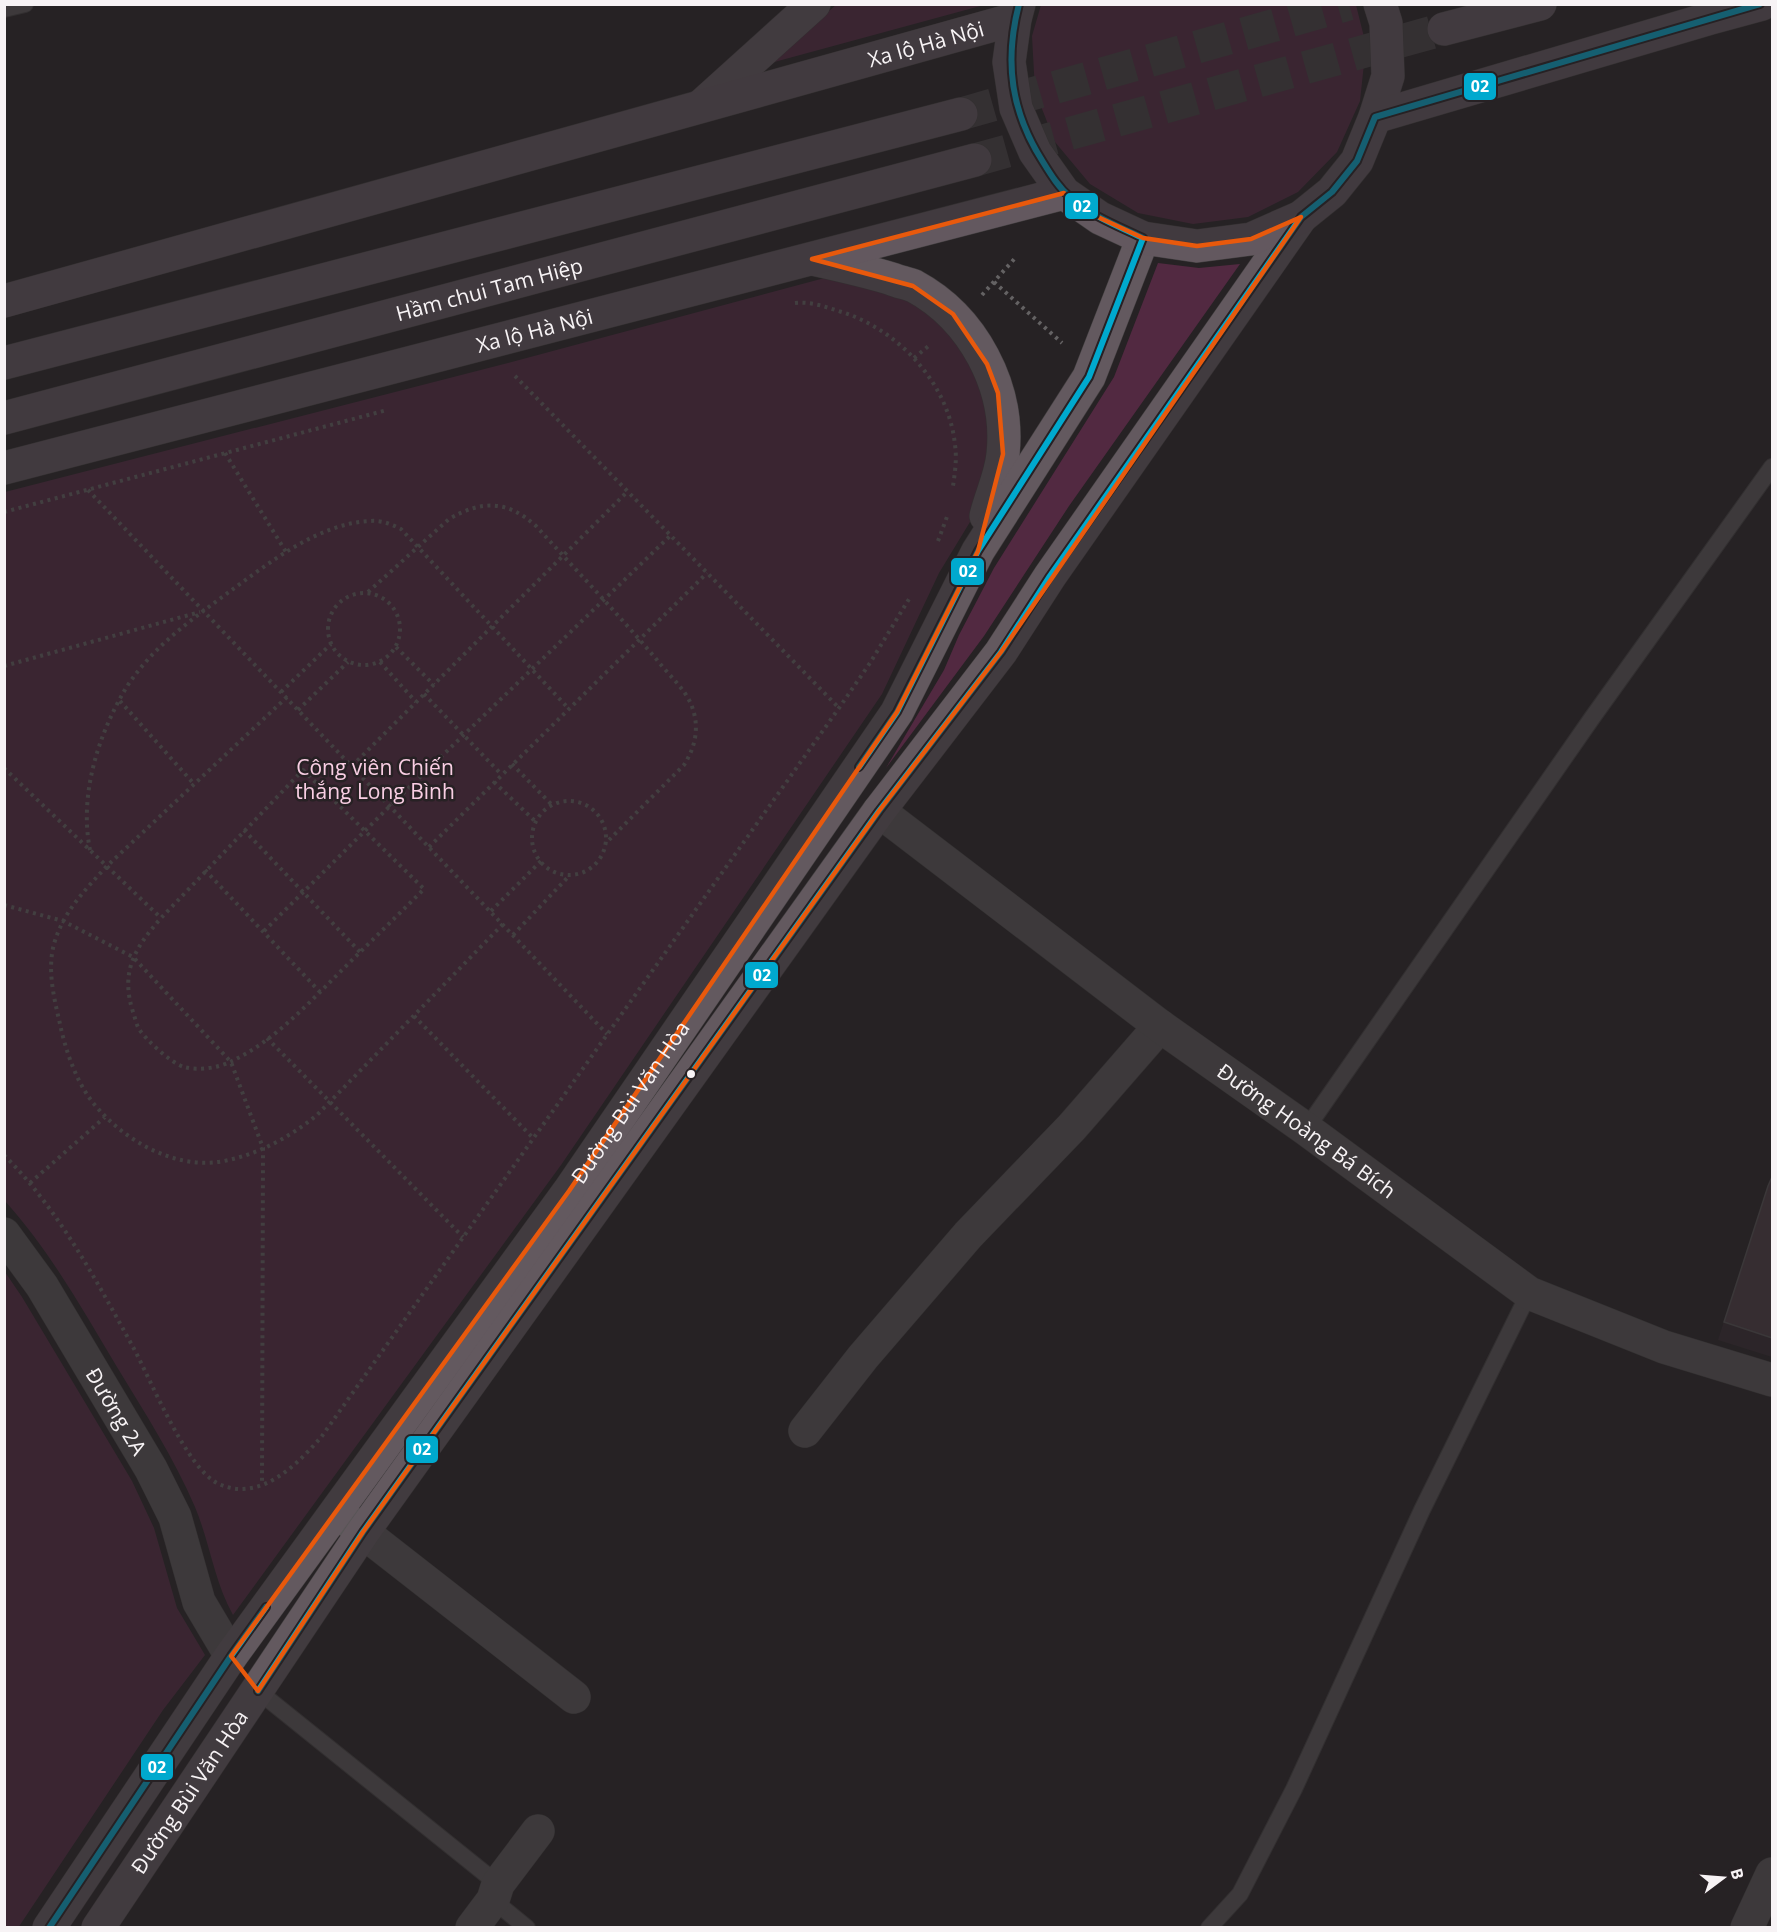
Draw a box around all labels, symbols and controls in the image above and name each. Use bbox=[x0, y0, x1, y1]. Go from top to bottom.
street label: Xa lộ Hà Nội bbox=[865, 14, 987, 73]
line badge: 02 bbox=[1463, 72, 1497, 101]
text: 02 bbox=[1471, 75, 1489, 97]
line badge: 02 bbox=[1064, 192, 1099, 220]
text: 02 bbox=[1073, 195, 1091, 217]
street label: Hầm chui Tam Hiệp bbox=[393, 251, 586, 327]
street label: Xa lộ Hà Nội bbox=[473, 302, 596, 359]
line badge: 02 bbox=[950, 557, 985, 586]
text: 02 bbox=[959, 560, 977, 582]
park label: Công viên Chiến thắng Long Bình bbox=[295, 753, 455, 805]
line badge: 02 bbox=[744, 961, 779, 989]
text: 02 bbox=[753, 964, 771, 986]
street label: Đường Bùi Văn Hòa bbox=[564, 1015, 696, 1189]
street label: Đường Hoàng Bá Bích bbox=[1212, 1057, 1402, 1205]
unlabelled marker bbox=[685, 1068, 697, 1080]
street label: Đường 2A bbox=[80, 1362, 154, 1461]
line badge: 02 bbox=[405, 1435, 439, 1464]
text: 02 bbox=[413, 1438, 431, 1460]
street label: Đường Bùi Văn Hòa bbox=[124, 1704, 254, 1879]
line badge: 02 bbox=[140, 1753, 174, 1781]
text: 02 bbox=[148, 1756, 166, 1778]
north arrow bbox=[1693, 1848, 1753, 1908]
text: B bbox=[1725, 1866, 1749, 1882]

